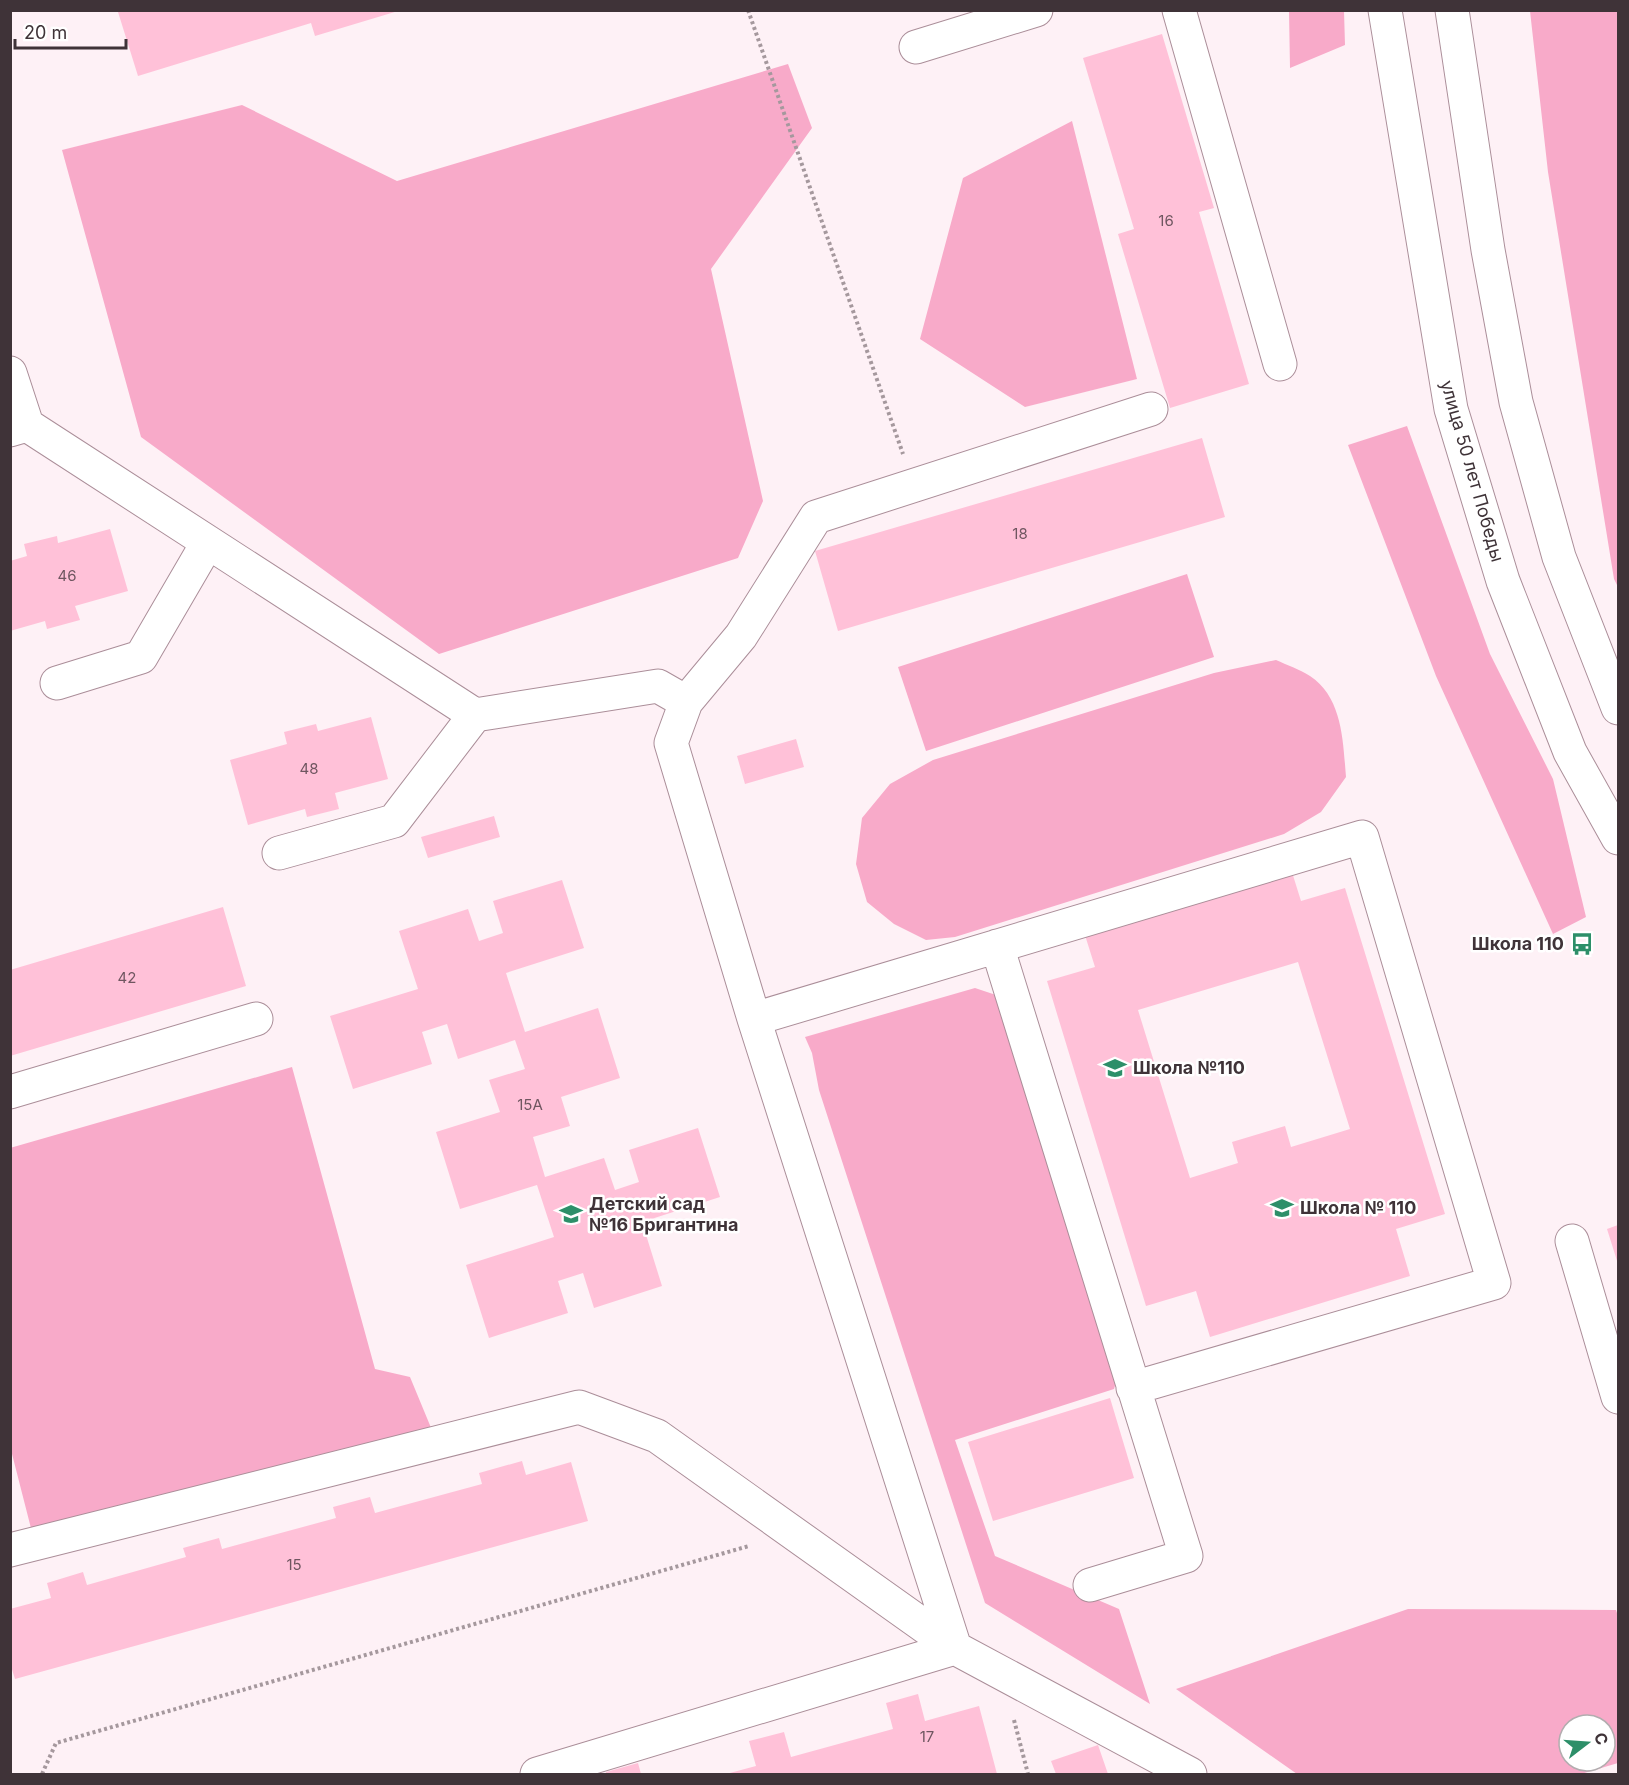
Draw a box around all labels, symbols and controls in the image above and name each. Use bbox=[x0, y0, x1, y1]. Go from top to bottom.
scale bar bbox=[15, 12, 126, 50]
text: 20 m bbox=[24, 22, 67, 43]
house number: 16 bbox=[1158, 211, 1174, 230]
street label: улица 50 лет Победы bbox=[1437, 378, 1508, 564]
house number: 18 bbox=[1012, 524, 1028, 543]
house number: 46 bbox=[58, 566, 77, 585]
house number: 48 bbox=[300, 759, 318, 778]
bus stop icon: Школа 110 bbox=[1569, 931, 1595, 957]
place label: Школа 110 bbox=[1472, 933, 1564, 954]
house number: 42 bbox=[118, 968, 136, 987]
school or university icon: Школа №110 bbox=[1102, 1055, 1128, 1081]
place label: Школа №110 bbox=[1133, 1057, 1245, 1078]
house number: 15А bbox=[517, 1095, 543, 1114]
place label: Детский сад №16 Бригантина bbox=[589, 1193, 738, 1235]
school or university icon: Школа № 110 bbox=[1269, 1195, 1295, 1221]
place label: Школа № 110 bbox=[1300, 1197, 1416, 1218]
school or university icon: Детский сад №16 Бригантина bbox=[558, 1201, 584, 1227]
house number: 15 bbox=[286, 1555, 302, 1574]
north arrow bbox=[1557, 1713, 1617, 1773]
house number: 17 bbox=[920, 1727, 934, 1746]
text: С bbox=[1590, 1730, 1613, 1747]

